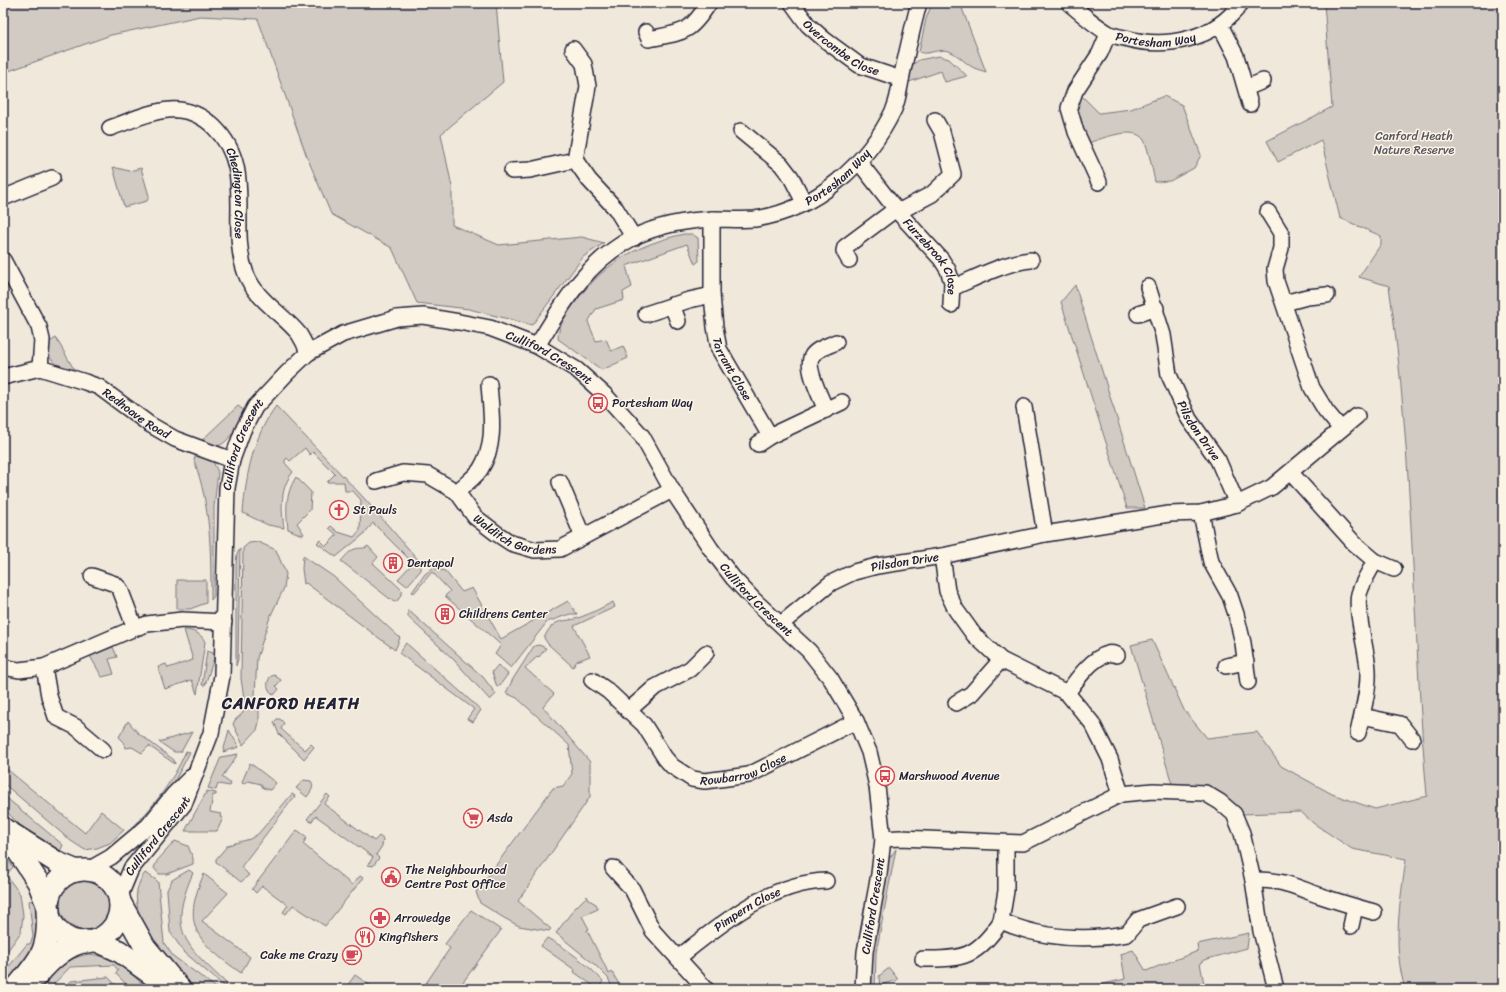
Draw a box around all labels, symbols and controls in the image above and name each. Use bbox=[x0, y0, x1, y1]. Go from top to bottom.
street label: Overcombe Close bbox=[797, 15, 882, 82]
street label: Portesham Way bbox=[1114, 25, 1199, 54]
park label: Canford Heath Nature Reserve bbox=[1374, 125, 1455, 161]
street label: Portesham Way bbox=[801, 143, 877, 212]
street label: Chedington Close bbox=[220, 144, 250, 239]
street label: Furzebrook Close bbox=[897, 213, 963, 295]
street label: Culliford Crescent bbox=[502, 324, 598, 390]
street label: Tarrant Close bbox=[706, 336, 758, 405]
street label: Redhoave Road bbox=[98, 382, 176, 446]
bus stop icon: Portesham Way bbox=[587, 392, 609, 414]
place label: Portesham Way bbox=[612, 392, 694, 414]
street label: Culliford Crescent bbox=[216, 393, 269, 492]
street label: Pilsdon Drive bbox=[1171, 397, 1226, 466]
church icon: St Pauls bbox=[328, 499, 350, 521]
place label: St Pauls bbox=[353, 499, 397, 521]
street label: Walditch Gardens bbox=[468, 508, 557, 561]
street label: Pilsdon Drive bbox=[868, 546, 940, 578]
building icon: Dentapol bbox=[382, 552, 404, 574]
place label: Dentapol bbox=[407, 552, 454, 574]
street label: Culliford Crescent bbox=[714, 558, 798, 642]
building icon: Childrens Center bbox=[434, 603, 456, 625]
place label: Childrens Center bbox=[459, 603, 549, 625]
district label: CANFORD HEATH bbox=[221, 689, 360, 718]
street label: Rowbarrow Close bbox=[699, 747, 791, 792]
bus stop icon: Marshwood Avenue bbox=[874, 765, 896, 787]
place label: Marshwood Avenue bbox=[899, 765, 1000, 787]
street label: Culliford Crescent bbox=[118, 793, 197, 879]
supermarket icon: Asda bbox=[462, 807, 484, 829]
place label: Asda bbox=[486, 807, 513, 829]
street label: Culliford Crescent bbox=[855, 856, 891, 956]
place label: The Neighbourhood Centre Post Office bbox=[405, 859, 508, 895]
public building icon: The Neighbourhood Centre Post Office bbox=[380, 866, 402, 888]
street label: Pimpern Close bbox=[709, 881, 784, 938]
pharmacy icon: Arrowedge bbox=[369, 907, 391, 929]
place label: Arrowedge bbox=[393, 907, 451, 929]
restaurant icon: Kingfishers bbox=[354, 926, 376, 948]
place label: Kingfishers bbox=[379, 926, 438, 948]
place label: Cake me Crazy bbox=[260, 944, 339, 966]
cafe icon: Cake me Crazy bbox=[341, 944, 363, 966]

